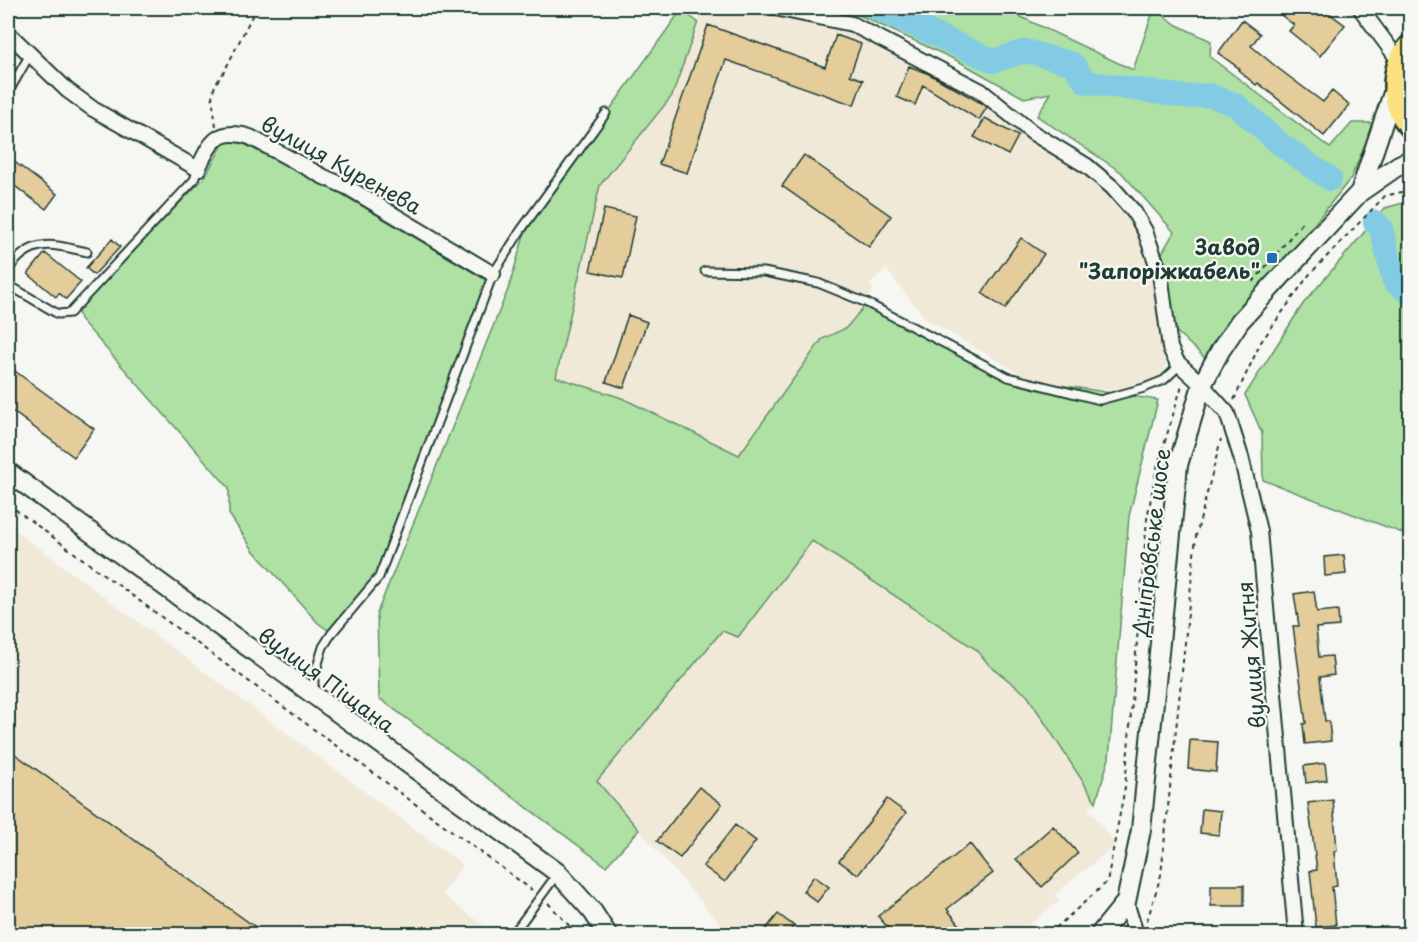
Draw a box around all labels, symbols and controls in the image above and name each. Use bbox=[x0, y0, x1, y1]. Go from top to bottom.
street label: вулиця Куренева bbox=[256, 107, 428, 221]
place label: Завод "Запоріжкабель" bbox=[1079, 230, 1260, 286]
marker: Завод "Запоріжкабель" bbox=[1265, 251, 1279, 265]
street label: Дніпровське шосе bbox=[1122, 446, 1177, 639]
street label: вулиця Житня bbox=[1228, 580, 1272, 730]
street label: вулиця Піщана bbox=[252, 618, 403, 740]

